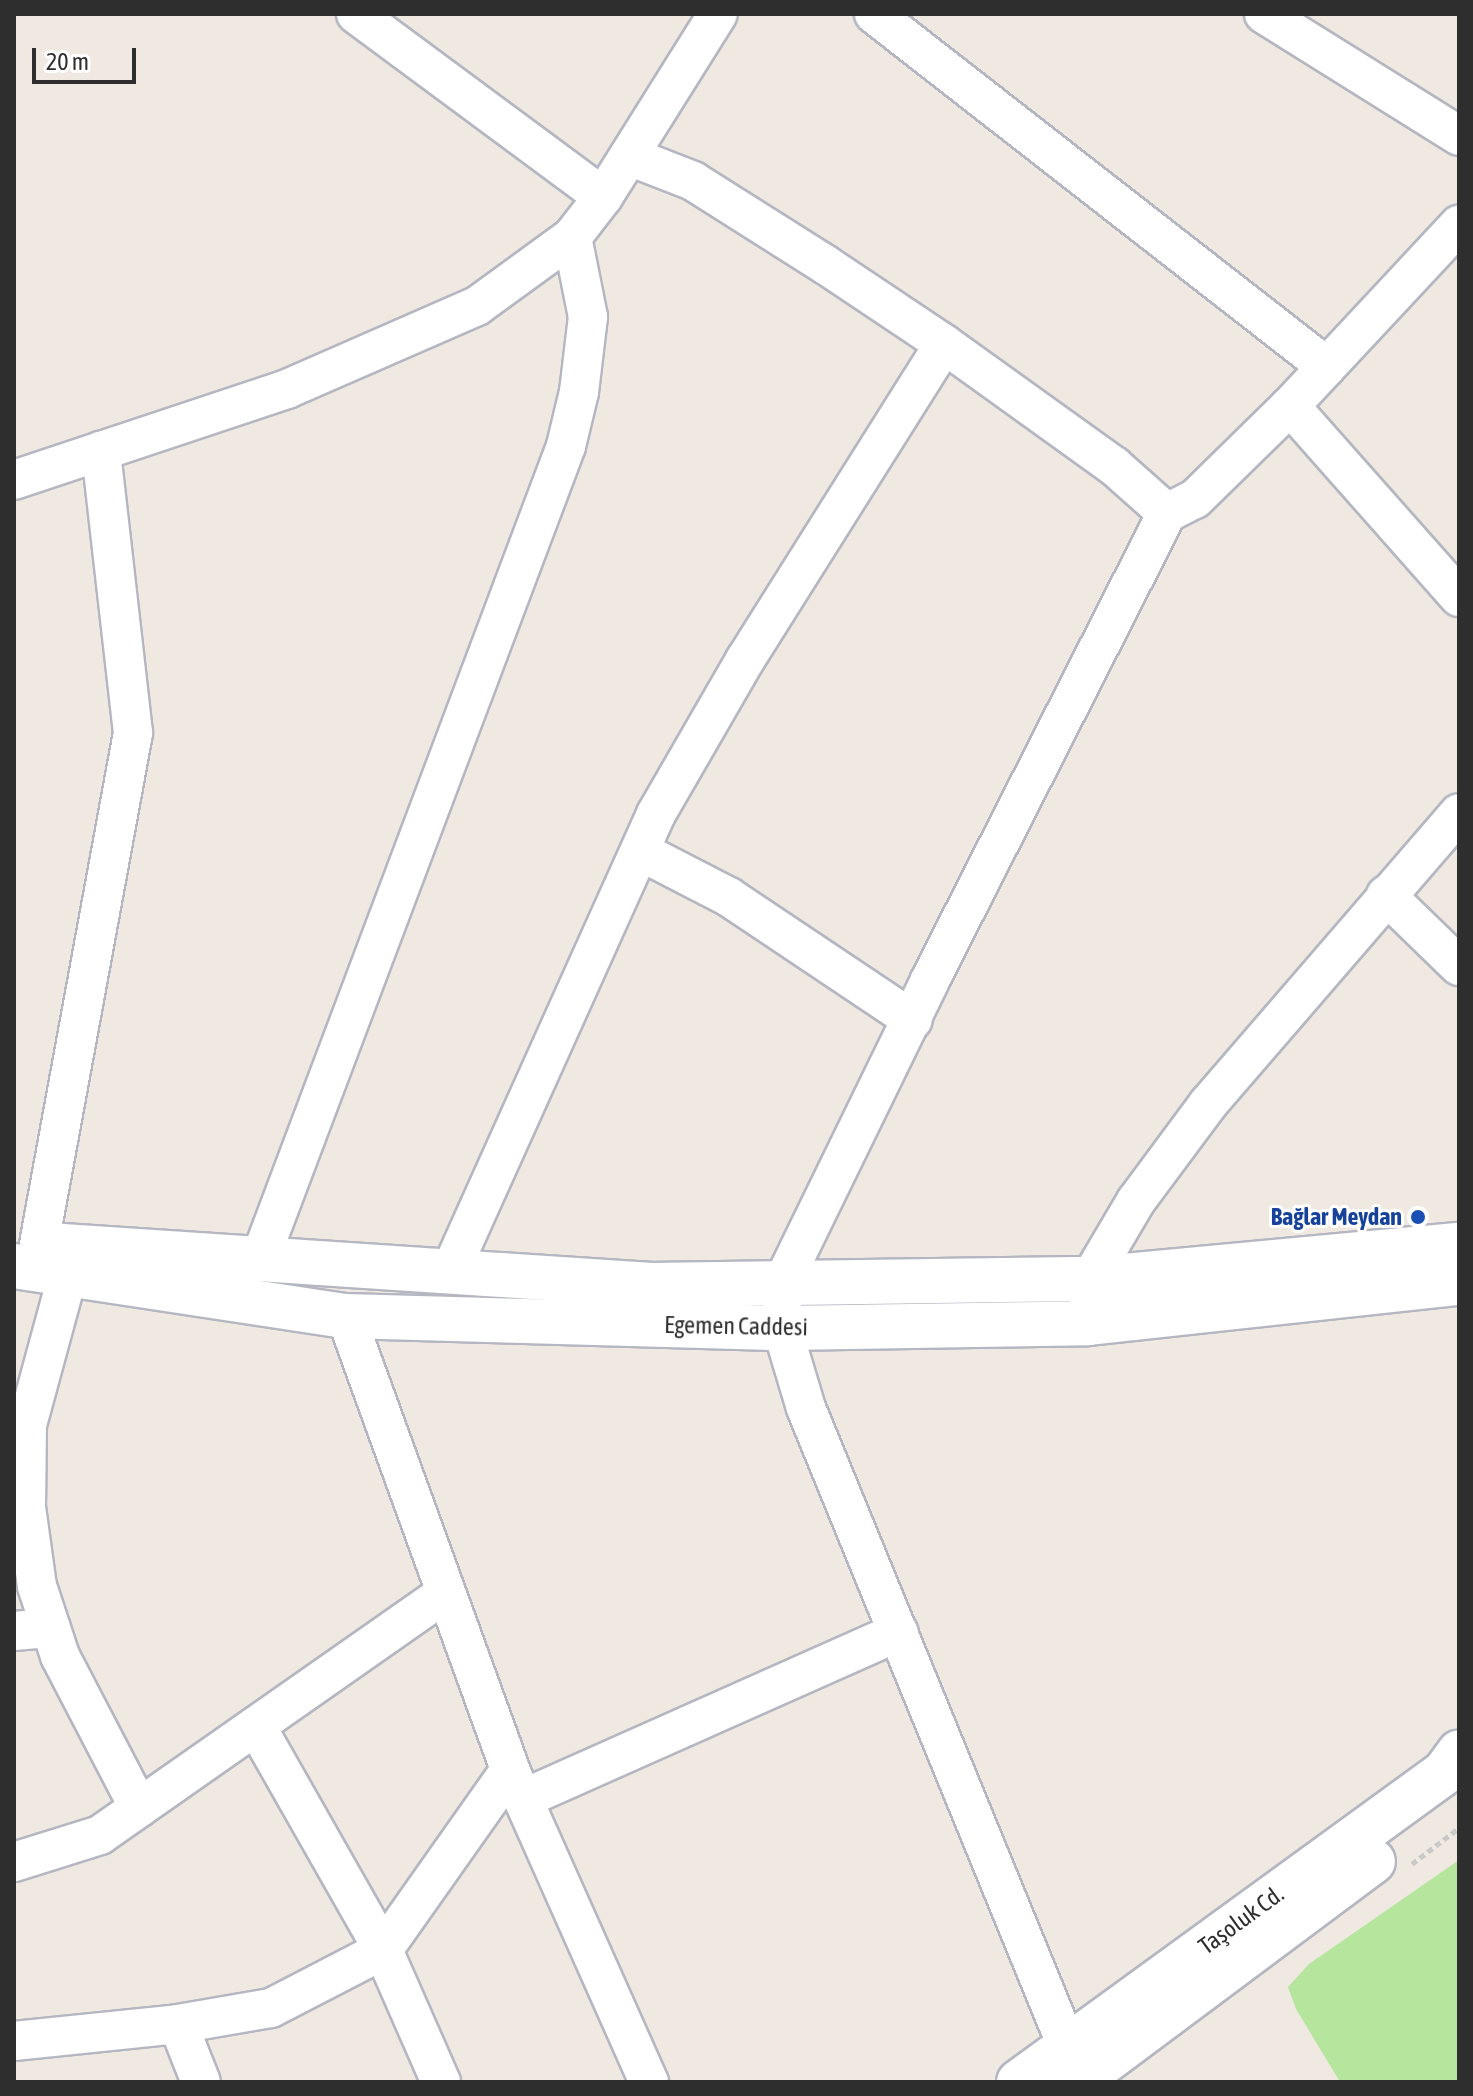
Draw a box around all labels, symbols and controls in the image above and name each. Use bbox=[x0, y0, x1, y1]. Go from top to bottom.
scale bar bbox=[36, 32, 140, 82]
text: 20 m bbox=[46, 48, 89, 75]
place label: Bağlar Meydan bbox=[1271, 1203, 1402, 1231]
marker: Bağlar Meydan bbox=[1409, 1208, 1427, 1226]
street label: Egemen Caddesi bbox=[664, 1310, 808, 1342]
street label: Taşoluk Cd. bbox=[1193, 1880, 1289, 1960]

